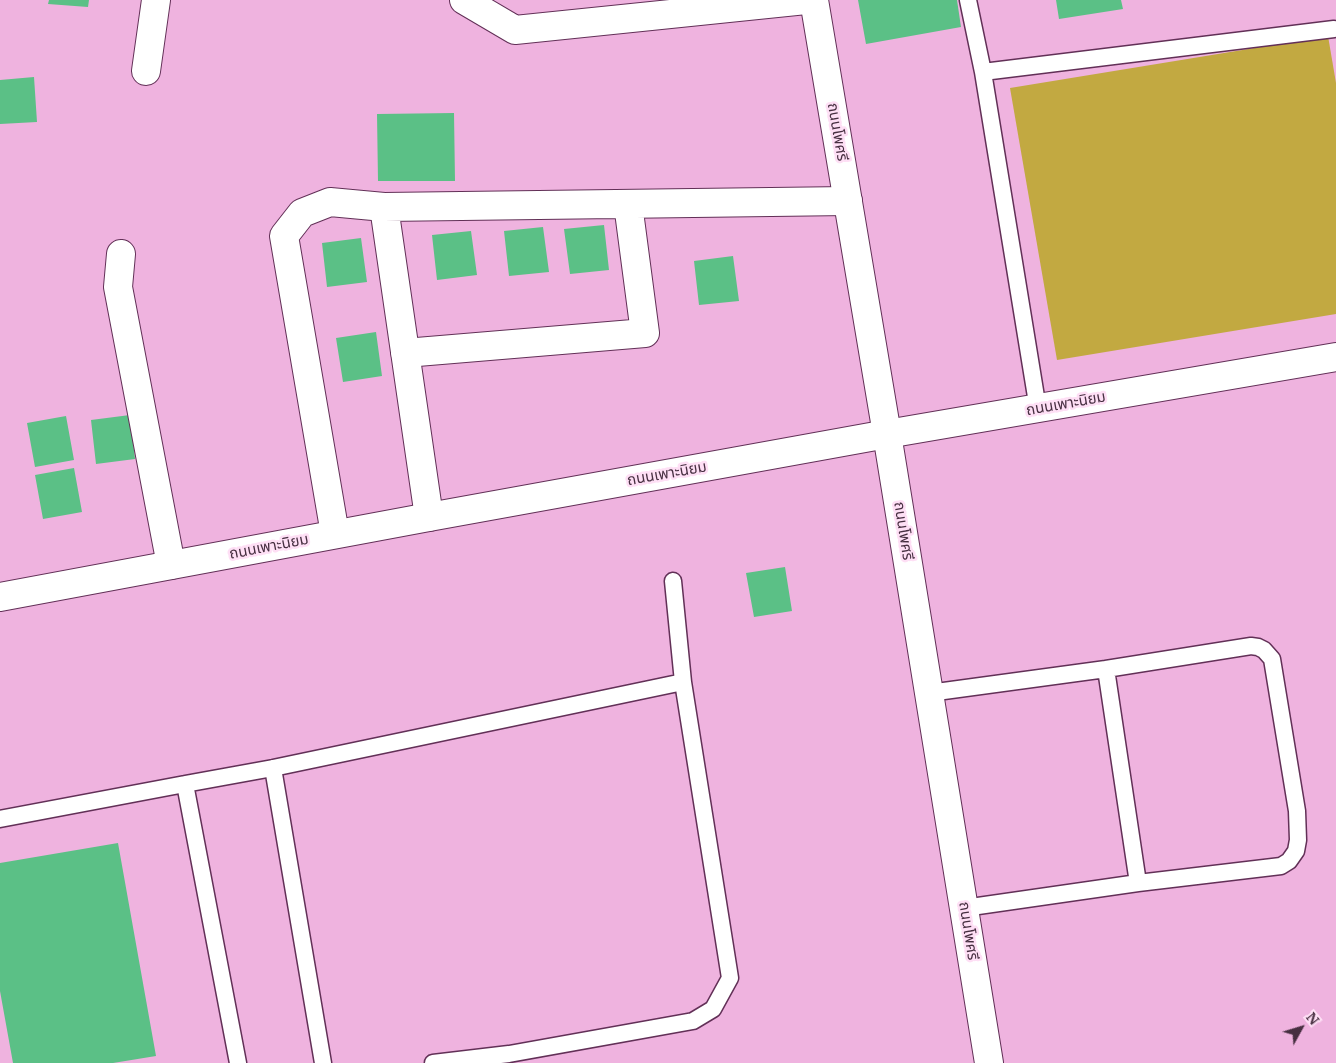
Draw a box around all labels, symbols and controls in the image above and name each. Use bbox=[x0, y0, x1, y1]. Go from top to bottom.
street label: ถนนโพศรี bbox=[823, 101, 851, 163]
street label: ถนนเพาะนิยม bbox=[1025, 388, 1107, 420]
street label: ถนนเพาะนิยม bbox=[626, 458, 708, 490]
street label: ถนนโพศรี bbox=[890, 500, 916, 562]
street label: ถนนเพาะนิยม bbox=[228, 530, 310, 564]
street label: ถนนโพศรี bbox=[955, 900, 981, 962]
north arrow bbox=[1276, 1003, 1326, 1053]
text: N bbox=[1302, 1009, 1323, 1029]

